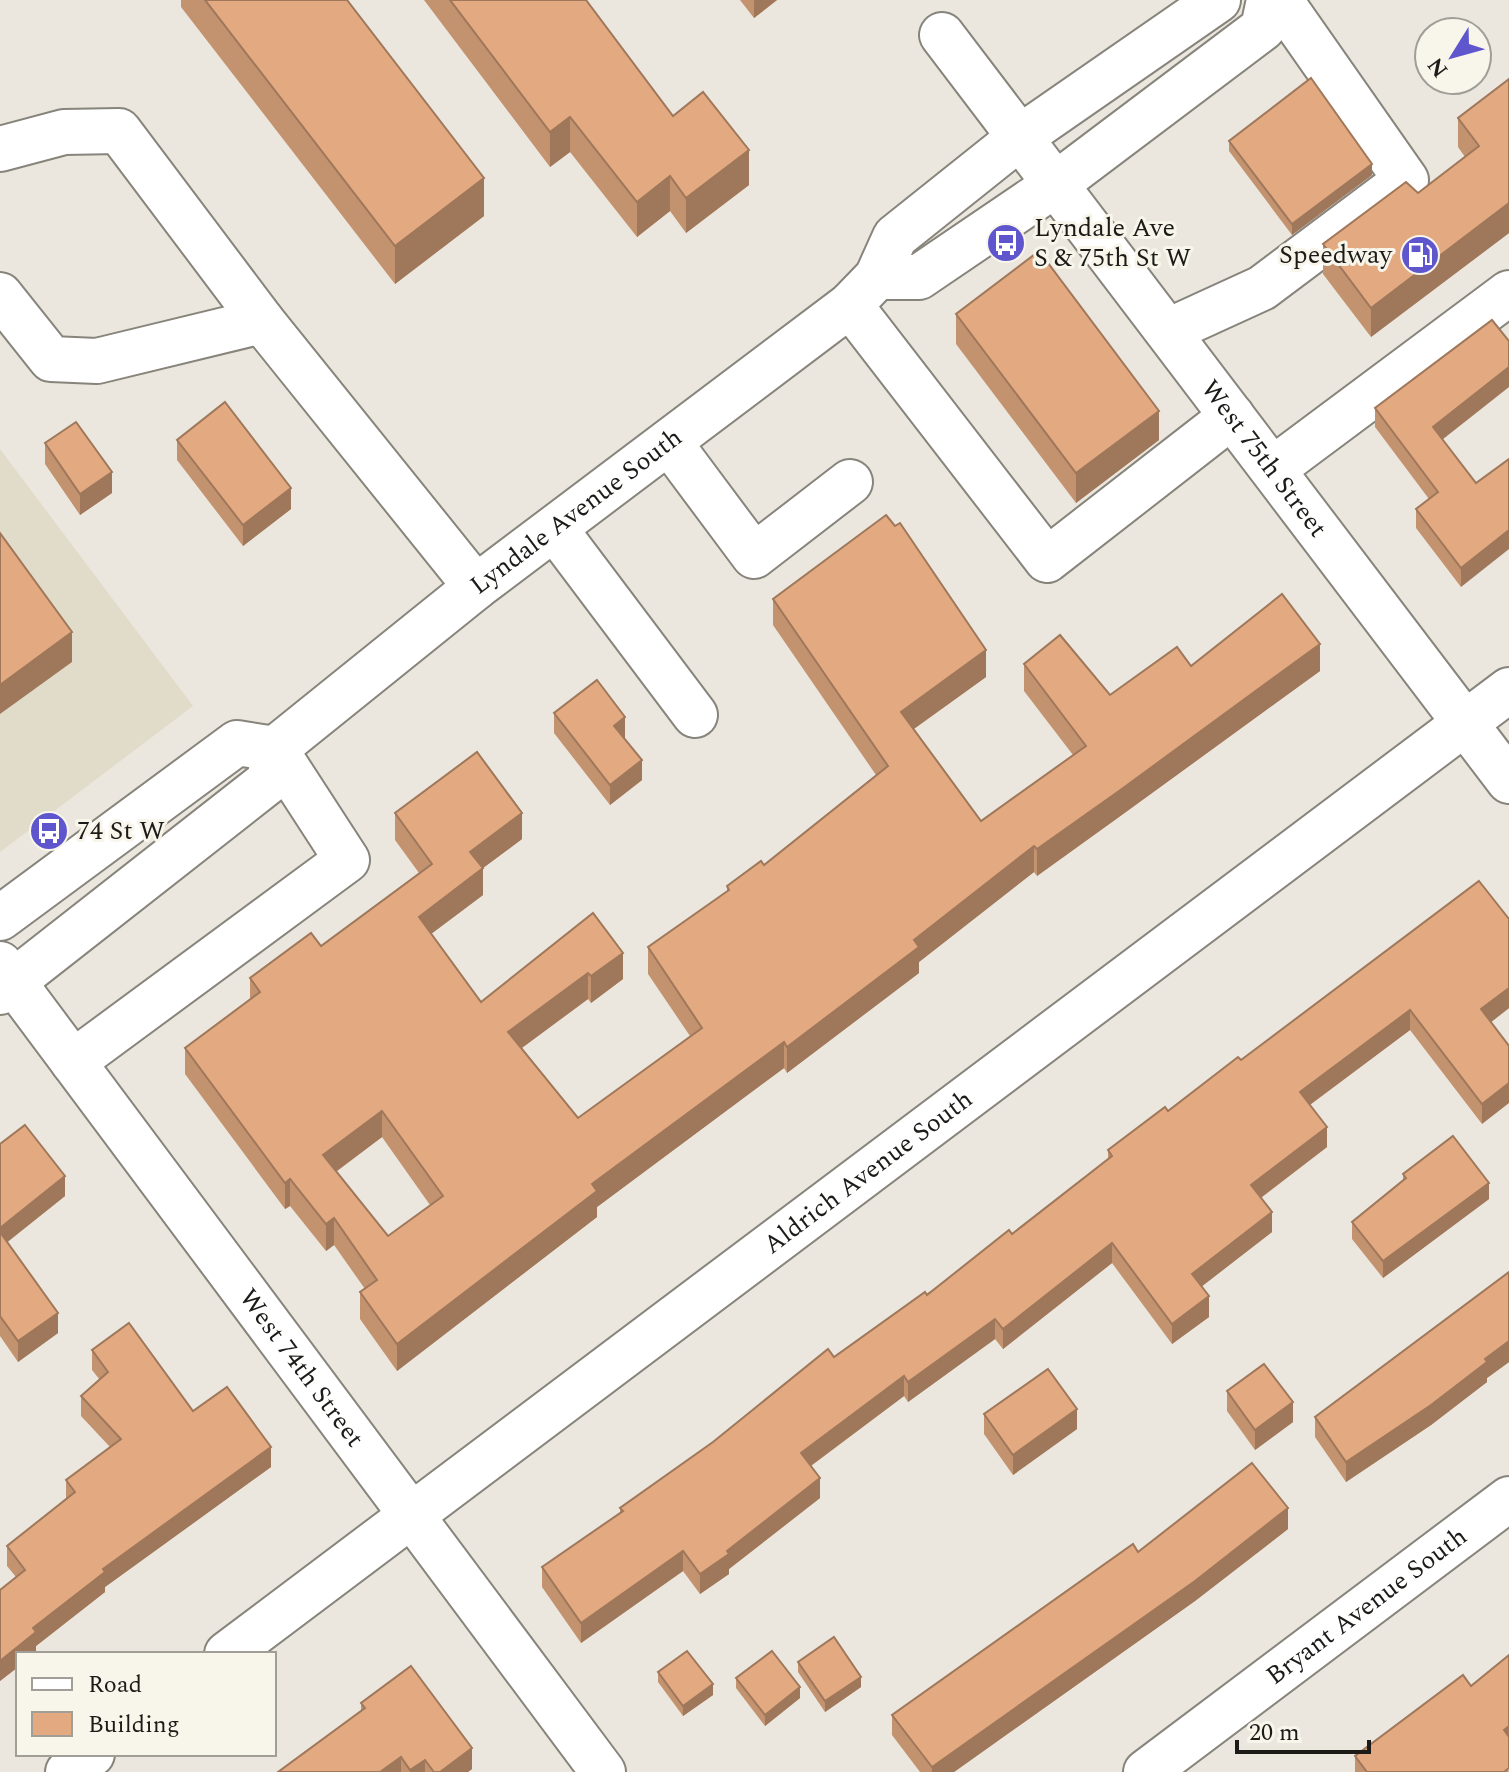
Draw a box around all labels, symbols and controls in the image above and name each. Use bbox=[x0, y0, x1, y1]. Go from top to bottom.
north arrow bbox=[1413, 16, 1493, 96]
text: N bbox=[1420, 50, 1457, 84]
place label: Lyndale Ave S & 75th St W bbox=[1034, 208, 1191, 278]
bus stop icon: Lyndale Ave S & 75th St W bbox=[985, 222, 1027, 264]
fuel station icon: Speedway bbox=[1399, 234, 1441, 276]
place label: Speedway bbox=[1279, 235, 1394, 275]
street label: West 75th Street bbox=[1191, 371, 1337, 546]
street label: Lyndale Avenue South bbox=[461, 418, 691, 605]
bus stop icon: 74 St W bbox=[28, 810, 70, 852]
place label: 74 St W bbox=[77, 811, 165, 851]
street label: Aldrich Avenue South bbox=[755, 1080, 981, 1264]
street label: West 74th Street bbox=[229, 1280, 374, 1456]
street label: Bryant Avenue South bbox=[1257, 1517, 1476, 1695]
legend bbox=[16, 1652, 276, 1756]
text: Road bbox=[88, 1667, 142, 1703]
scale bar bbox=[1237, 1704, 1369, 1754]
text: Building bbox=[88, 1707, 180, 1743]
text: 20 m bbox=[1249, 1715, 1300, 1751]

